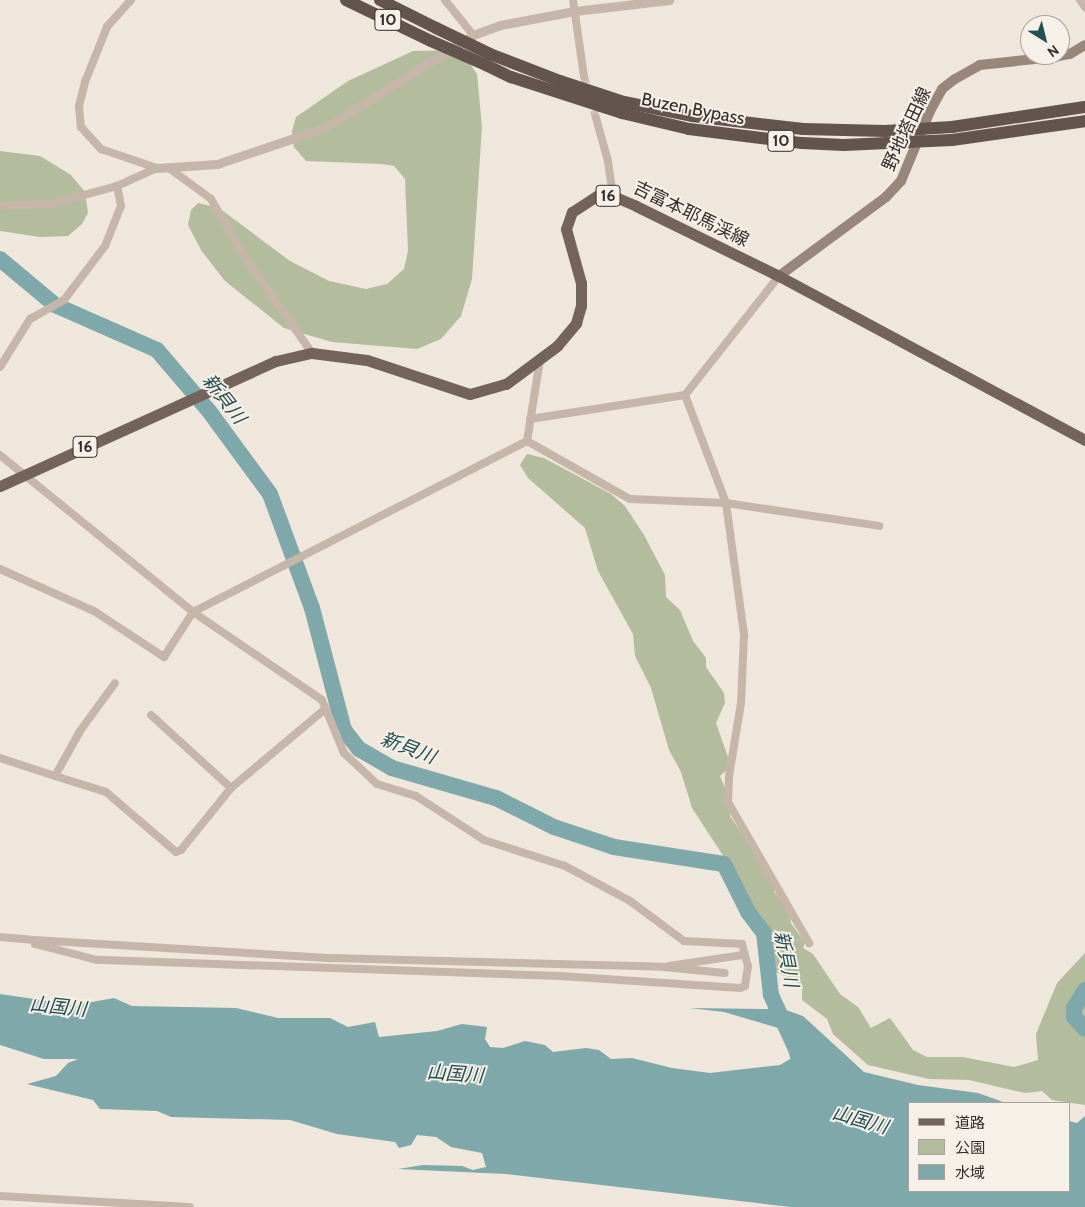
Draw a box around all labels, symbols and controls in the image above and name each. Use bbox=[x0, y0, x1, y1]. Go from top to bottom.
road number: 10 bbox=[374, 6, 402, 34]
north arrow bbox=[1020, 15, 1070, 65]
text: N bbox=[1044, 41, 1063, 62]
street label: 野地塔田線 bbox=[878, 84, 936, 174]
street label: Buzen Bypass bbox=[640, 88, 746, 130]
road number: 10 bbox=[767, 128, 795, 154]
street label: 吉富本耶馬渓線 bbox=[630, 177, 752, 251]
road number: 16 bbox=[596, 182, 620, 210]
water label: 新貝川 bbox=[197, 370, 251, 428]
road number: 16 bbox=[72, 434, 98, 461]
water label: 新貝川 bbox=[377, 727, 439, 769]
water label: 新貝川 bbox=[769, 929, 803, 989]
water label: 山国川 bbox=[28, 993, 88, 1021]
water label: 山国川 bbox=[426, 1061, 484, 1087]
water label: 山国川 bbox=[829, 1101, 891, 1139]
legend bbox=[908, 1102, 1070, 1192]
text: 道路 bbox=[955, 1114, 985, 1132]
text: 公園 bbox=[955, 1139, 985, 1157]
text: 水域 bbox=[955, 1164, 985, 1182]

